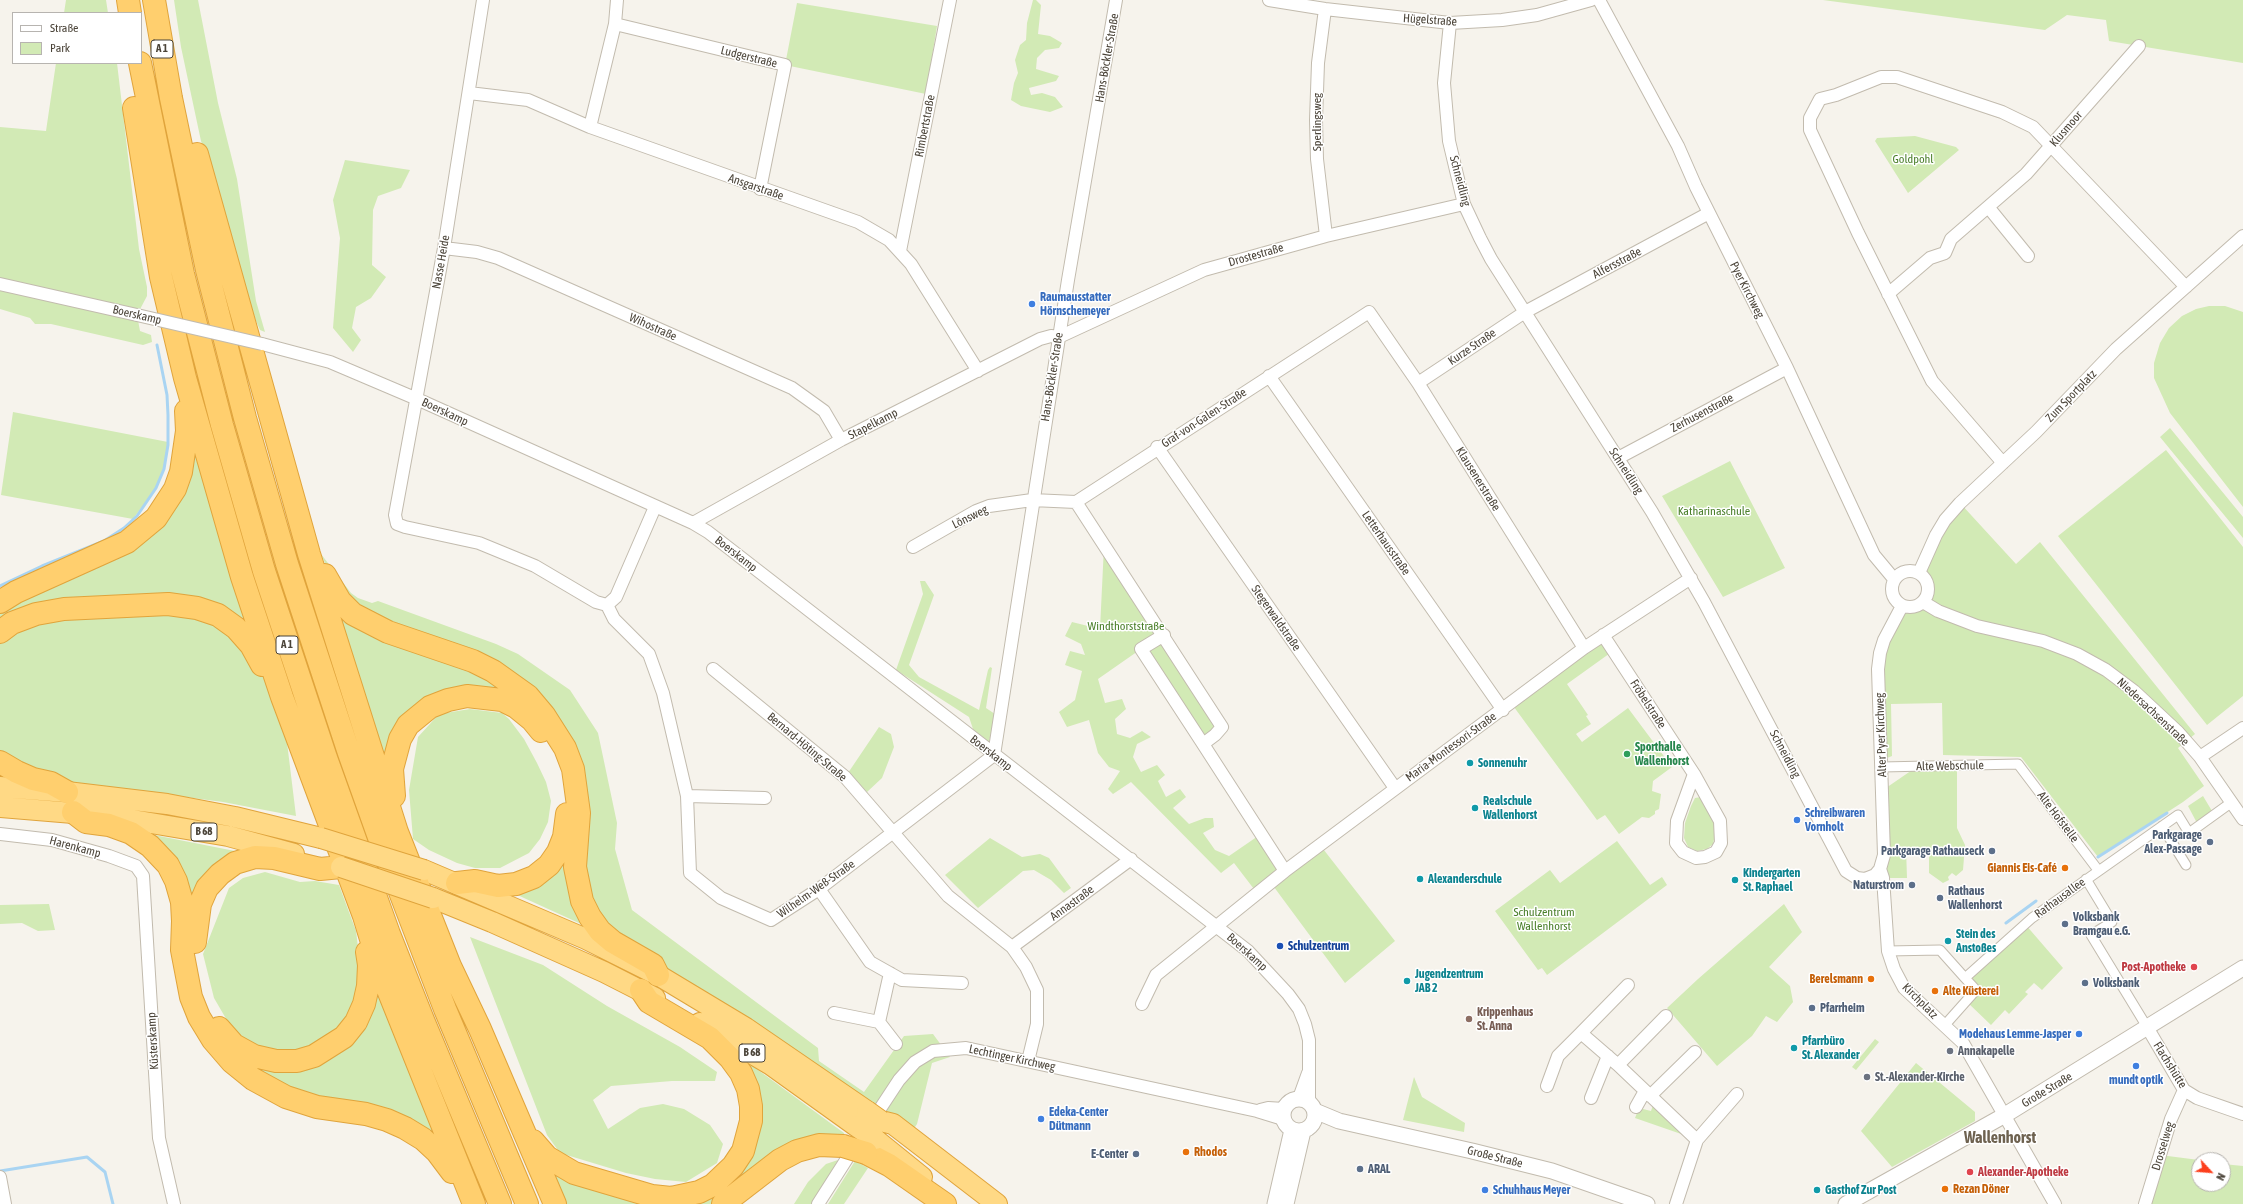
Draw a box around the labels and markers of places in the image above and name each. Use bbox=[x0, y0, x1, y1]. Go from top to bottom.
place label: Raumausstatter Hörnschemeyer bbox=[1040, 290, 1111, 318]
marker: Raumausstatter Hörnschemeyer bbox=[1027, 299, 1037, 309]
place label: Sporthalle Wallenhorst bbox=[1635, 740, 1689, 768]
marker: Sporthalle Wallenhorst bbox=[1622, 749, 1632, 759]
place label: Sonnenuhr bbox=[1478, 756, 1527, 770]
marker: Sonnenuhr bbox=[1465, 758, 1475, 768]
place label: Realschule Wallenhorst bbox=[1483, 794, 1537, 822]
marker: Realschule Wallenhorst bbox=[1470, 803, 1480, 813]
place label: Schreibwaren Vornholt bbox=[1805, 806, 1865, 834]
marker: Schreibwaren Vornholt bbox=[1792, 815, 1802, 825]
place label: Parkgarage Alex-Passage bbox=[2144, 828, 2202, 856]
marker: Parkgarage Alex-Passage bbox=[2205, 837, 2215, 847]
place label: Parkgarage Rathauseck bbox=[1881, 844, 1984, 858]
marker: Parkgarage Rathauseck bbox=[1987, 846, 1997, 856]
place label: Giannis Eis-Café bbox=[1987, 861, 2057, 875]
marker: Giannis Eis-Café bbox=[2060, 863, 2070, 873]
place label: Kindergarten St. Raphael bbox=[1743, 866, 1800, 894]
place label: Alexanderschule bbox=[1428, 872, 1502, 886]
marker: Alexanderschule bbox=[1415, 874, 1425, 884]
marker: Kindergarten St. Raphael bbox=[1730, 875, 1740, 885]
place label: Naturstrom bbox=[1853, 878, 1904, 892]
marker: Naturstrom bbox=[1907, 880, 1917, 890]
place label: Rathaus Wallenhorst bbox=[1948, 884, 2002, 912]
marker: Rathaus Wallenhorst bbox=[1935, 893, 1945, 903]
place label: Volksbank Bramgau e.G. bbox=[2073, 910, 2130, 938]
marker: Volksbank Bramgau e.G. bbox=[2060, 919, 2070, 929]
place label: Stein des Anstoßes bbox=[1956, 927, 1996, 955]
marker: Stein des Anstoßes bbox=[1943, 936, 1953, 946]
place label: Schulzentrum bbox=[1288, 939, 1349, 953]
marker: Schulzentrum bbox=[1275, 941, 1285, 951]
place label: Post-Apotheke bbox=[2121, 960, 2186, 974]
marker: Post-Apotheke bbox=[2189, 962, 2199, 972]
place label: Jugendzentrum JAB 2 bbox=[1415, 967, 1483, 995]
place label: Berelsmann bbox=[1810, 972, 1863, 986]
marker: Berelsmann bbox=[1866, 974, 1876, 984]
marker: Jugendzentrum JAB 2 bbox=[1402, 976, 1412, 986]
place label: Volksbank bbox=[2093, 976, 2139, 990]
marker: Volksbank bbox=[2080, 978, 2090, 988]
place label: Alte Küsterei bbox=[1943, 984, 1999, 998]
marker: Alte Küsterei bbox=[1930, 986, 1940, 996]
place label: Pfarrheim bbox=[1820, 1001, 1865, 1015]
marker: Pfarrheim bbox=[1807, 1003, 1817, 1013]
place label: Krippenhaus St. Anna bbox=[1477, 1005, 1533, 1033]
marker: Krippenhaus St. Anna bbox=[1464, 1014, 1474, 1024]
place label: Modehaus Lemme-Jasper bbox=[1959, 1027, 2071, 1041]
marker: Modehaus Lemme-Jasper bbox=[2074, 1029, 2084, 1039]
place label: Pfarrbüro St. Alexander bbox=[1802, 1034, 1859, 1062]
marker: Pfarrbüro St. Alexander bbox=[1789, 1043, 1799, 1053]
place label: Annakapelle bbox=[1958, 1044, 2015, 1058]
marker: Annakapelle bbox=[1945, 1046, 1955, 1056]
marker: mundt optik bbox=[2131, 1061, 2141, 1071]
place label: St.-Alexander-Kirche bbox=[1875, 1070, 1965, 1084]
marker: St.-Alexander-Kirche bbox=[1862, 1072, 1872, 1082]
place label: mundt optik bbox=[2109, 1073, 2163, 1087]
place label: Edeka-Center Dütmann bbox=[1049, 1105, 1108, 1133]
marker: Edeka-Center Dütmann bbox=[1036, 1114, 1046, 1124]
place label: Rhodos bbox=[1194, 1145, 1227, 1159]
place label: E-Center bbox=[1091, 1147, 1128, 1161]
marker: Rhodos bbox=[1181, 1147, 1191, 1157]
marker: E-Center bbox=[1131, 1149, 1141, 1159]
place label: ARAL bbox=[1368, 1162, 1390, 1176]
marker: ARAL bbox=[1355, 1164, 1365, 1174]
place label: Alexander-Apotheke bbox=[1978, 1165, 2069, 1179]
marker: Alexander-Apotheke bbox=[1965, 1167, 1975, 1177]
place label: Rezan Döner bbox=[1953, 1182, 2009, 1196]
place label: Schuhhaus Meyer bbox=[1493, 1183, 1570, 1197]
place label: Gasthof Zur Post bbox=[1825, 1183, 1897, 1197]
marker: Rezan Döner bbox=[1940, 1184, 1950, 1194]
marker: Schuhhaus Meyer bbox=[1480, 1185, 1490, 1195]
marker: Gasthof Zur Post bbox=[1812, 1185, 1822, 1195]

